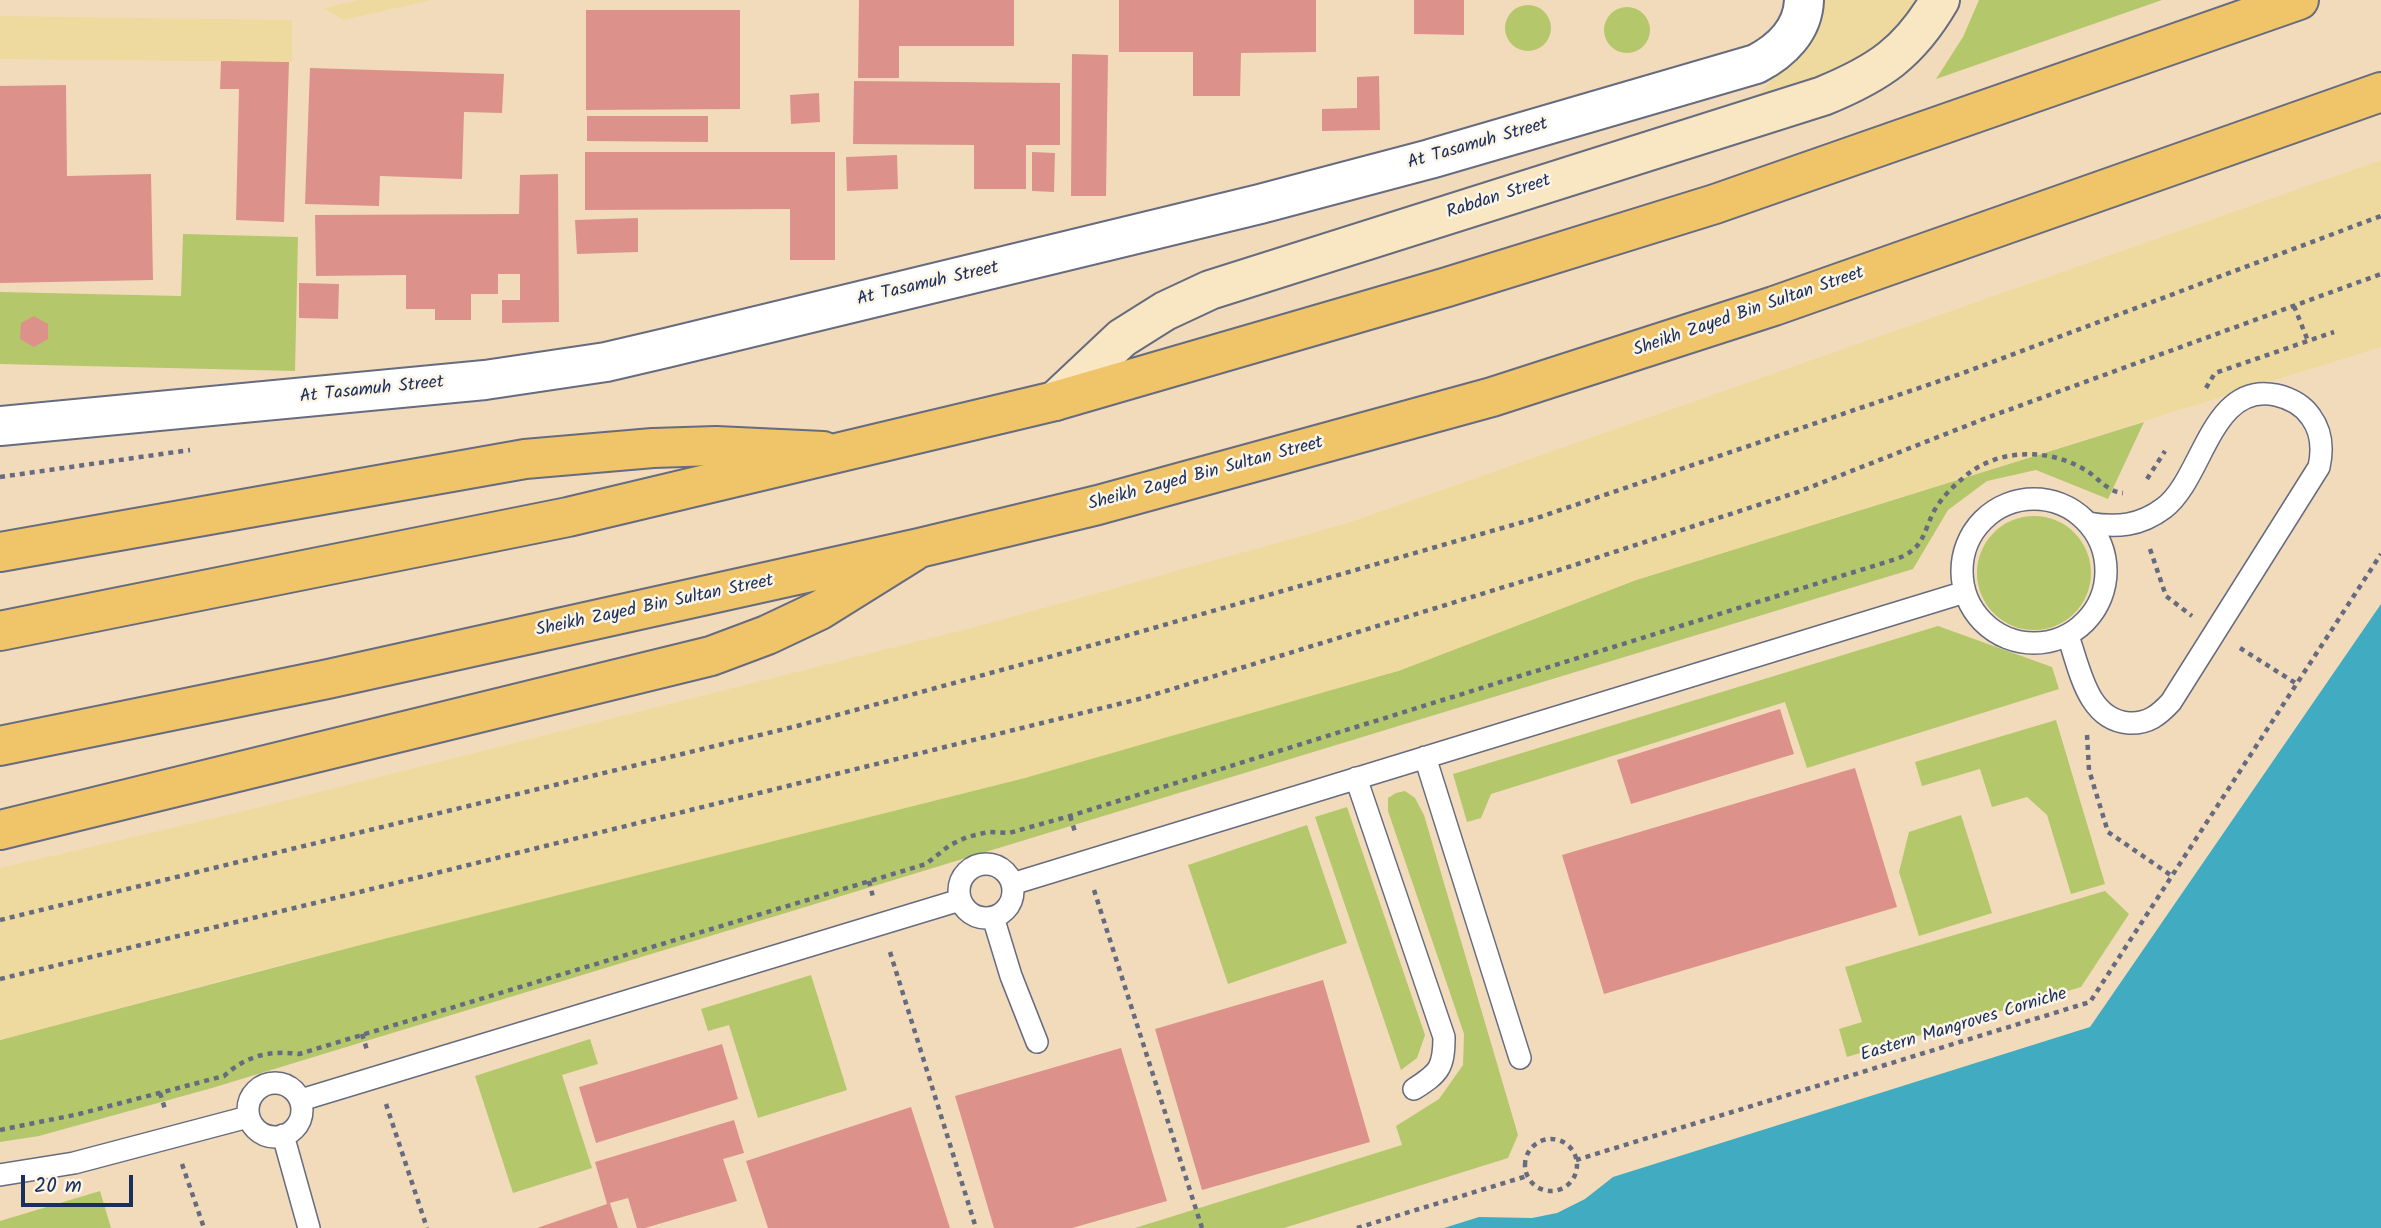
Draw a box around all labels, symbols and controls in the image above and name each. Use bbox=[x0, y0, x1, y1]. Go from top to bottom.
street label: At Tasamuh Street bbox=[1405, 115, 1551, 175]
street label: Rabdan Street bbox=[1444, 171, 1554, 225]
street label: At Tasamuh Street bbox=[855, 258, 1001, 312]
street label: Sheikh Zayed Bin Sultan Street bbox=[1631, 263, 1867, 363]
street label: At Tasamuh Street bbox=[299, 373, 445, 409]
street label: Sheikh Zayed Bin Sultan Street bbox=[1086, 433, 1326, 517]
street label: Sheikh Zayed Bin Sultan Street bbox=[534, 571, 776, 643]
street label: Eastern Mangroves Corniche bbox=[1858, 984, 2070, 1068]
scale bar bbox=[24, 1162, 136, 1206]
text: 20 m bbox=[34, 1170, 82, 1203]

